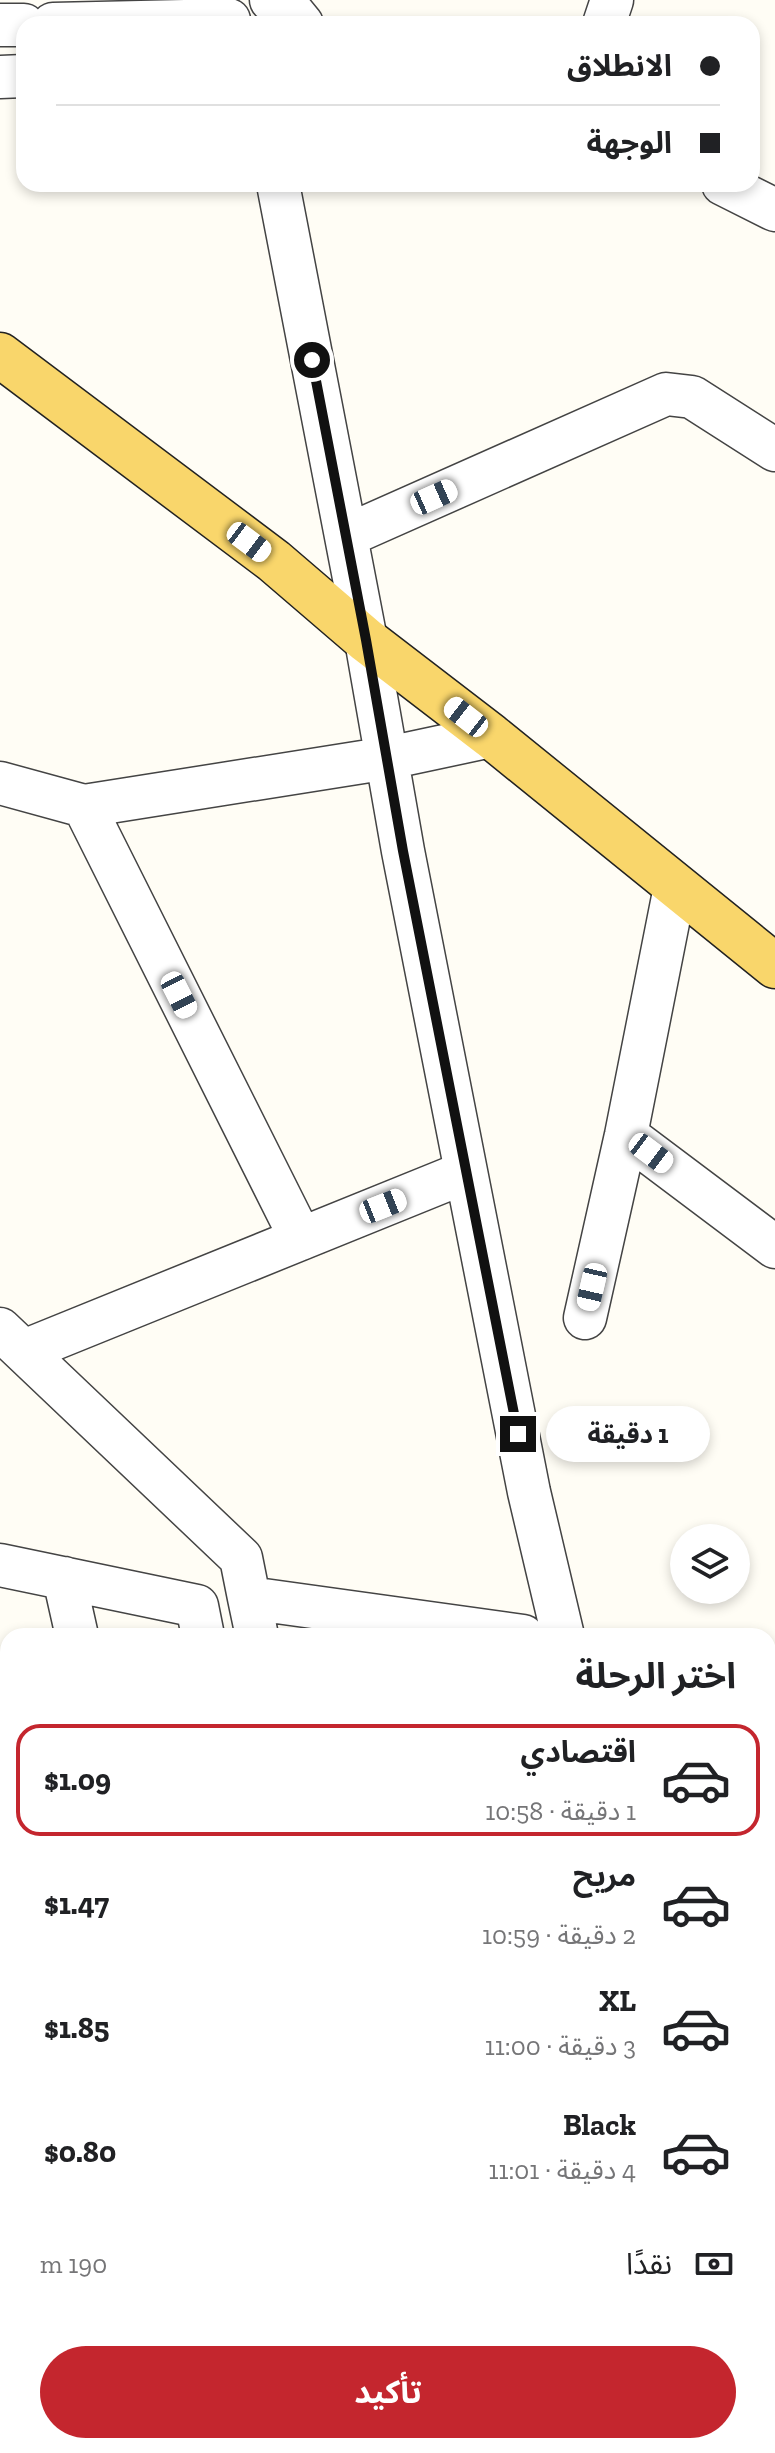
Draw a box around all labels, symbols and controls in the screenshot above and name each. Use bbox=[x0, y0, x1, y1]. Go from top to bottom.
text: الانطلاق bbox=[567, 48, 672, 84]
text: الوجهة bbox=[587, 125, 672, 161]
route start bbox=[294, 342, 330, 378]
car bbox=[407, 476, 461, 518]
car bbox=[223, 518, 275, 566]
car bbox=[440, 693, 492, 741]
car bbox=[157, 968, 201, 1022]
car bbox=[625, 1129, 677, 1177]
car bbox=[356, 1186, 410, 1226]
car bbox=[575, 1261, 609, 1313]
callout: 1 دقيقة bbox=[546, 1406, 710, 1462]
route end bbox=[500, 1416, 536, 1452]
text: 1 دقيقة bbox=[588, 1418, 668, 1450]
map controls bbox=[670, 1524, 750, 1604]
button: layers bbox=[670, 1524, 750, 1604]
text: اختر الرحلة bbox=[576, 1654, 736, 1697]
text: اقتصادي bbox=[521, 1734, 636, 1770]
icon: car bbox=[660, 1744, 732, 1816]
text: $1.09 bbox=[44, 1762, 111, 1798]
text: 1 دقيقة · 10:58 bbox=[485, 1795, 636, 1827]
text: مريح bbox=[573, 1858, 636, 1894]
icon: car bbox=[660, 1868, 732, 1940]
text: $1.47 bbox=[44, 1886, 109, 1922]
text: 2 دقيقة · 10:59 bbox=[482, 1919, 636, 1951]
text: XL bbox=[599, 1983, 636, 2019]
icon: car bbox=[660, 1992, 732, 2064]
text: $1.85 bbox=[44, 2010, 110, 2046]
text: 3 دقيقة · 11:00 bbox=[485, 2030, 636, 2062]
text: Black bbox=[563, 2107, 636, 2143]
icon: car bbox=[660, 2116, 732, 2188]
text: $0.80 bbox=[44, 2134, 116, 2170]
text: 4 دقيقة · 11:01 bbox=[489, 2154, 636, 2186]
icon: cash bbox=[692, 2242, 736, 2286]
text: نقدًا bbox=[626, 2246, 672, 2282]
text: 190 m bbox=[40, 2248, 107, 2280]
button: تأكيد bbox=[40, 2346, 736, 2438]

